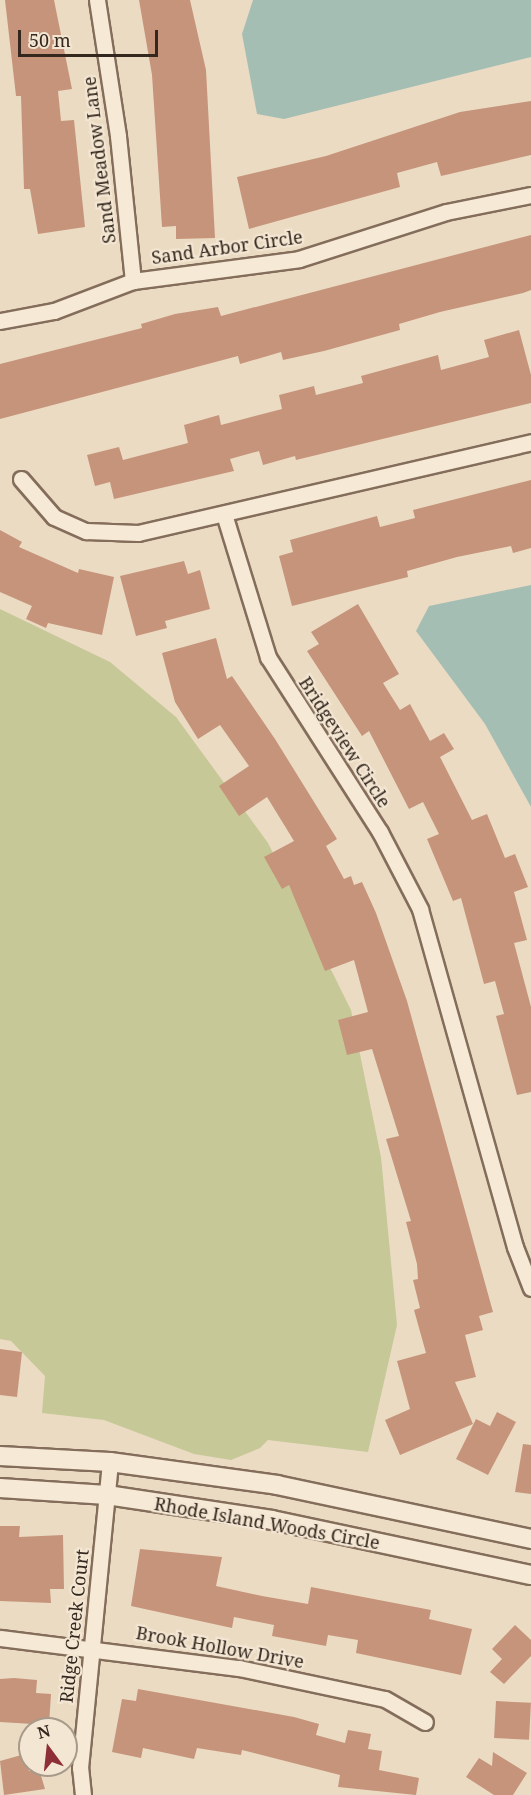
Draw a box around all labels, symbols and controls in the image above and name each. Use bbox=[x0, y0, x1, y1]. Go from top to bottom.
scale bar bbox=[21, 18, 160, 56]
text: 50 m bbox=[29, 28, 71, 52]
street label: Sand Meadow Lane bbox=[78, 75, 120, 245]
street label: Sand Arbor Circle bbox=[150, 226, 304, 268]
street label: Bridgeview Circle bbox=[295, 672, 395, 812]
street label: Rhode Island Woods Circle bbox=[153, 1493, 381, 1553]
street label: Ridge Creek Court bbox=[55, 1548, 93, 1704]
street label: Brook Hollow Drive bbox=[134, 1622, 306, 1672]
north arrow bbox=[18, 1717, 78, 1777]
text: N bbox=[35, 1719, 53, 1744]

